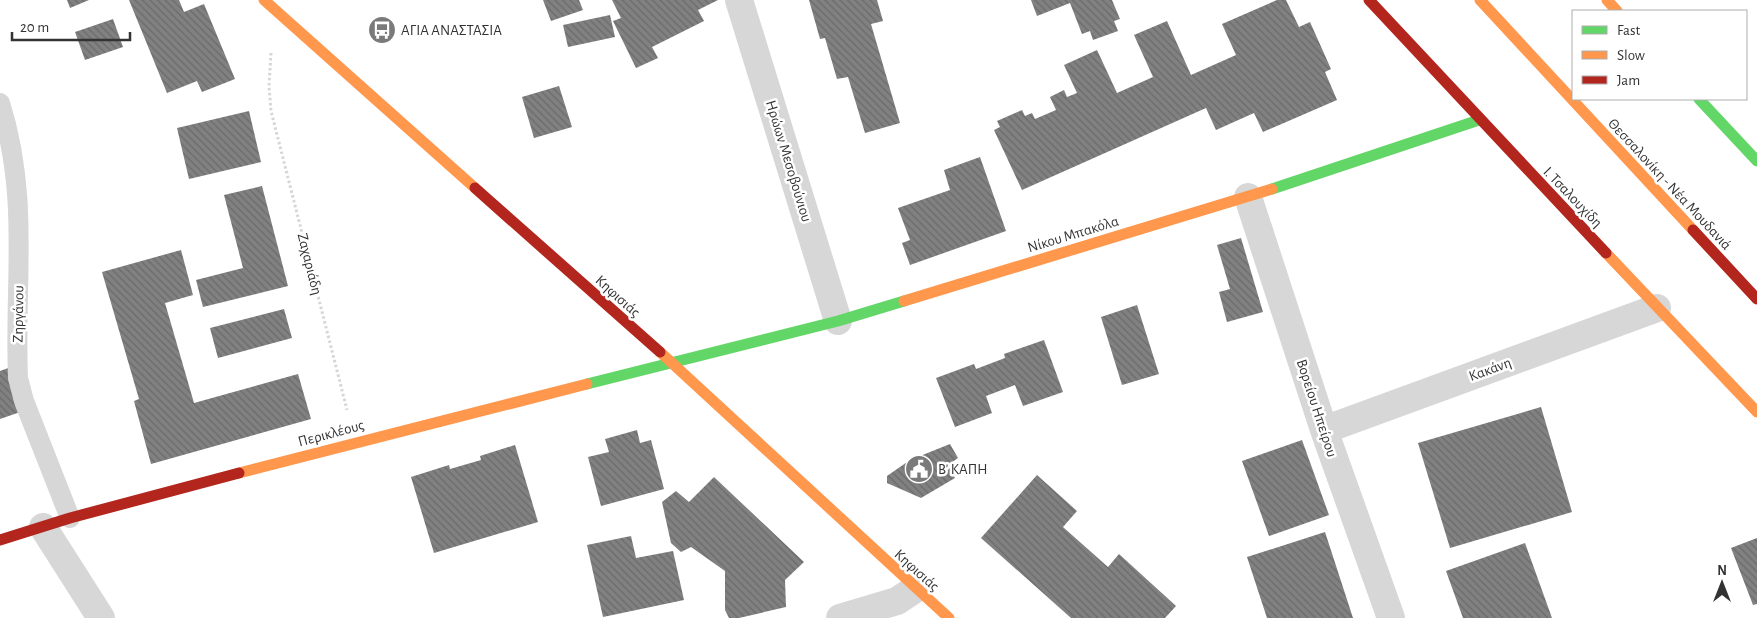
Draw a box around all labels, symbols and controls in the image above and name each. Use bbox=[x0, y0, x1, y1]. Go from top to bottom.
scale bar bbox=[12, 10, 130, 42]
legend bbox=[1572, 10, 1747, 100]
bus stop icon: ΑΓΙΑ ΑΝΑΣΤΑΣΙΑ bbox=[367, 15, 397, 45]
text: 20 m bbox=[20, 20, 49, 35]
place label: ΑΓΙΑ ΑΝΑΣΤΑΣΙΑ bbox=[401, 23, 502, 38]
text: Fast bbox=[1617, 23, 1641, 38]
text: Slow bbox=[1617, 48, 1645, 63]
text: Jam bbox=[1617, 73, 1640, 88]
street label: Ηρώων Μεσοβούνιου bbox=[763, 99, 814, 224]
street label: Θεσσαλονίκη - Νέα Μουδανιά bbox=[1605, 116, 1734, 253]
street label: Ι. Τσαλουχίδη bbox=[1540, 164, 1605, 231]
street label: Νίκου Μπακόλα bbox=[1026, 213, 1121, 255]
street label: Ζαχαριάδη bbox=[295, 232, 324, 297]
street label: Κηφισιάς bbox=[592, 273, 643, 320]
street label: Ζηργάνου bbox=[11, 285, 26, 343]
street label: Κακάνη bbox=[1467, 355, 1513, 384]
street label: Βορείου Ηπείρου bbox=[1294, 357, 1339, 459]
street label: Περικλέους bbox=[296, 417, 366, 449]
public building icon: Β' ΚΑΠΗ bbox=[904, 454, 934, 484]
place label: Β' ΚΑΠΗ bbox=[938, 462, 987, 477]
street label: Κηφισιάς bbox=[891, 547, 942, 594]
north arrow bbox=[1697, 558, 1747, 608]
text: N bbox=[1717, 564, 1727, 578]

